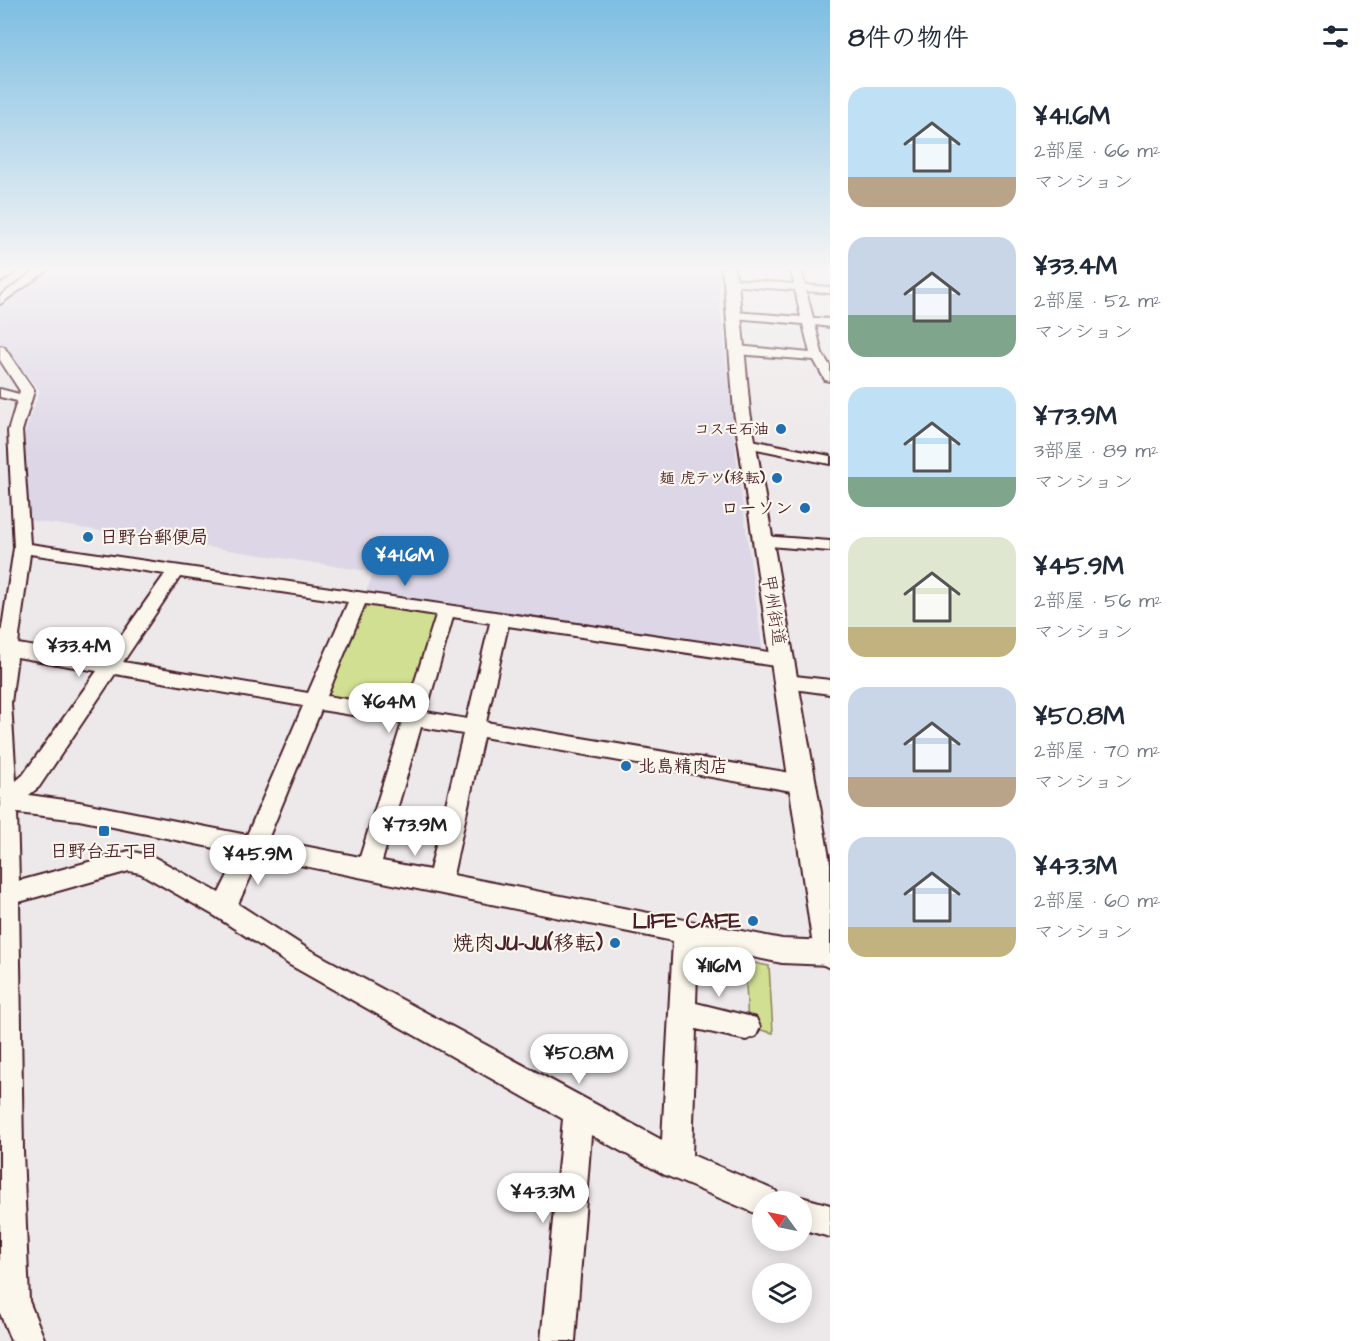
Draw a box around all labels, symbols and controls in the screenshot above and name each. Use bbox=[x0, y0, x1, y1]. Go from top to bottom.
text: 8件の物件 bbox=[848, 20, 969, 56]
icon: filters bbox=[1319, 20, 1352, 53]
text: ¥41.6M bbox=[1034, 98, 1110, 134]
icon: home bbox=[896, 111, 968, 183]
text: 2部屋 · 66 m² bbox=[1034, 137, 1160, 165]
text: マンション bbox=[1034, 168, 1133, 196]
text: ¥33.4M bbox=[1034, 248, 1117, 284]
icon: home bbox=[896, 261, 968, 333]
text: 2部屋 · 52 m² bbox=[1034, 287, 1161, 315]
text: マンション bbox=[1034, 318, 1133, 346]
text: ¥73.9M bbox=[1034, 398, 1117, 434]
icon: home bbox=[896, 411, 968, 483]
place label: コスモ石油 bbox=[695, 419, 769, 440]
marker: コスモ石油 bbox=[774, 422, 788, 436]
text: 3部屋 · 89 m² bbox=[1034, 437, 1158, 465]
place label: 麺 虎テツ(移転) bbox=[659, 468, 766, 489]
text: マンション bbox=[1034, 468, 1133, 496]
marker: 麺 虎テツ(移転) bbox=[770, 471, 784, 485]
place label: ローソン bbox=[721, 496, 793, 521]
marker: ローソン bbox=[798, 501, 812, 515]
place label: 日野台郵便局 bbox=[100, 525, 208, 550]
marker: 日野台郵便局 bbox=[81, 530, 95, 544]
pin: ¥41.6M bbox=[356, 536, 454, 587]
text: ¥41.6M bbox=[376, 541, 434, 569]
text: ¥45.9M bbox=[1034, 548, 1124, 584]
icon: home bbox=[896, 561, 968, 633]
street label: 甲州街道 bbox=[756, 573, 791, 648]
text: 2部屋 · 56 m² bbox=[1034, 587, 1162, 615]
text: マンション bbox=[1034, 618, 1133, 646]
pin: ¥33.4M bbox=[30, 627, 128, 678]
text: ¥33.4M bbox=[47, 632, 111, 660]
pin: ¥64M bbox=[353, 683, 425, 734]
text: ¥64M bbox=[362, 688, 416, 716]
text: ¥50.8M bbox=[1034, 698, 1125, 734]
icon: home bbox=[896, 711, 968, 783]
text: 2部屋 · 70 m² bbox=[1034, 737, 1160, 765]
place label: 北島精肉店 bbox=[638, 754, 728, 779]
marker: 北島精肉店 bbox=[619, 759, 633, 773]
text: マンション bbox=[1034, 768, 1133, 796]
pin: ¥73.9M bbox=[366, 806, 464, 857]
text: ¥73.9M bbox=[383, 811, 447, 839]
marker: 日野台五丁目 bbox=[97, 824, 111, 838]
pin: ¥45.9M bbox=[209, 835, 307, 886]
place label: 日野台五丁目 bbox=[50, 839, 158, 864]
text: ¥45.9M bbox=[223, 840, 293, 868]
text: ¥43.3M bbox=[1034, 848, 1117, 884]
icon: home bbox=[896, 861, 968, 933]
text: 2部屋 · 60 m² bbox=[1034, 887, 1161, 915]
place label: LIFE CAFE bbox=[633, 907, 742, 936]
marker: LIFE CAFE bbox=[746, 914, 760, 928]
text: マンション bbox=[1034, 918, 1133, 946]
place label: 焼肉JU-JU(移転) bbox=[453, 929, 604, 958]
marker: 焼肉JU-JU(移転) bbox=[608, 936, 622, 950]
pin: ¥116M bbox=[677, 947, 761, 998]
text: ¥116M bbox=[697, 952, 741, 980]
pin: ¥50.8M bbox=[530, 1034, 628, 1085]
text: ¥50.8M bbox=[544, 1039, 614, 1067]
pin: ¥43.3M bbox=[494, 1173, 592, 1224]
text: ¥43.3M bbox=[511, 1178, 575, 1206]
north arrow bbox=[752, 1191, 812, 1251]
map controls bbox=[752, 1191, 812, 1323]
button: layers bbox=[752, 1263, 812, 1323]

